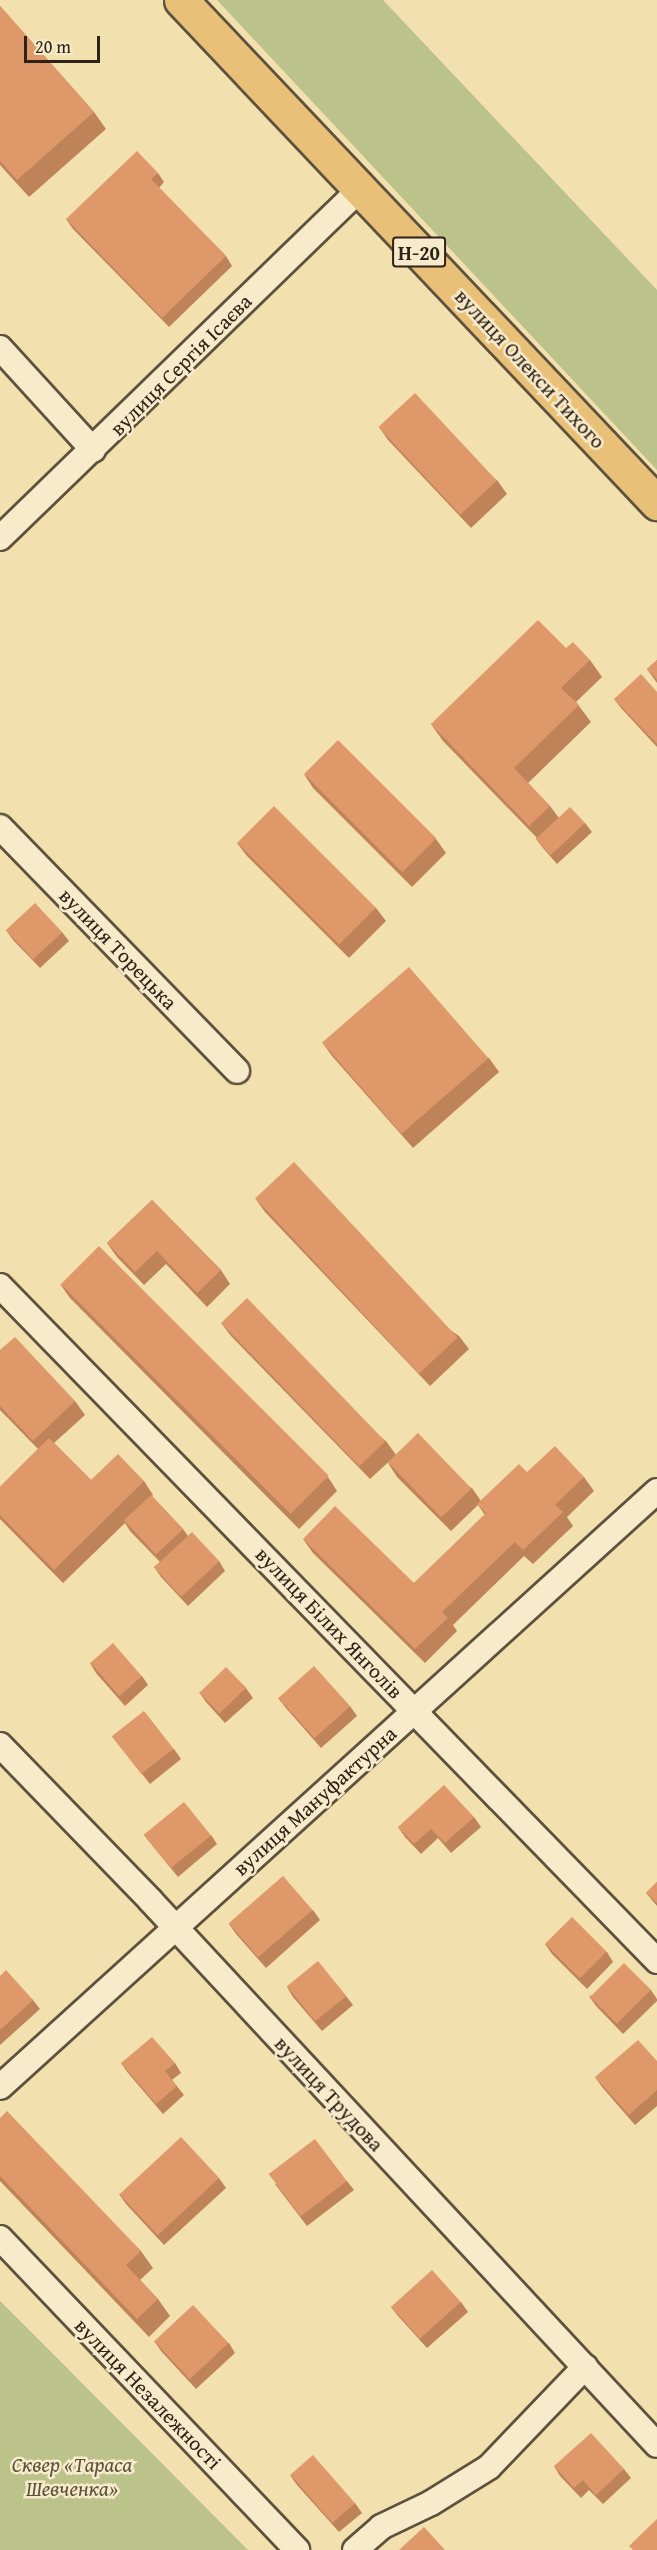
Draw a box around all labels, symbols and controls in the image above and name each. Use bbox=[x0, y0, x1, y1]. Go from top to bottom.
scale bar bbox=[27, 24, 104, 62]
text: 20 m bbox=[35, 33, 71, 60]
road number: Н-20 bbox=[392, 235, 446, 269]
street label: вулиця Олекси Тихого bbox=[450, 284, 610, 454]
street label: вулиця Сергія Ісаєва bbox=[105, 289, 257, 441]
street label: вулиця Торецька bbox=[54, 883, 182, 1015]
street label: вулиця Білих Янголів bbox=[250, 1542, 408, 1704]
street label: вулиця Мануфактурна bbox=[228, 1721, 402, 1881]
street label: вулиця Трудова bbox=[269, 2031, 389, 2157]
street label: вулиця Незалежності bbox=[69, 2313, 227, 2475]
park label: Сквер «Тараса Шевченка» bbox=[12, 2452, 132, 2502]

